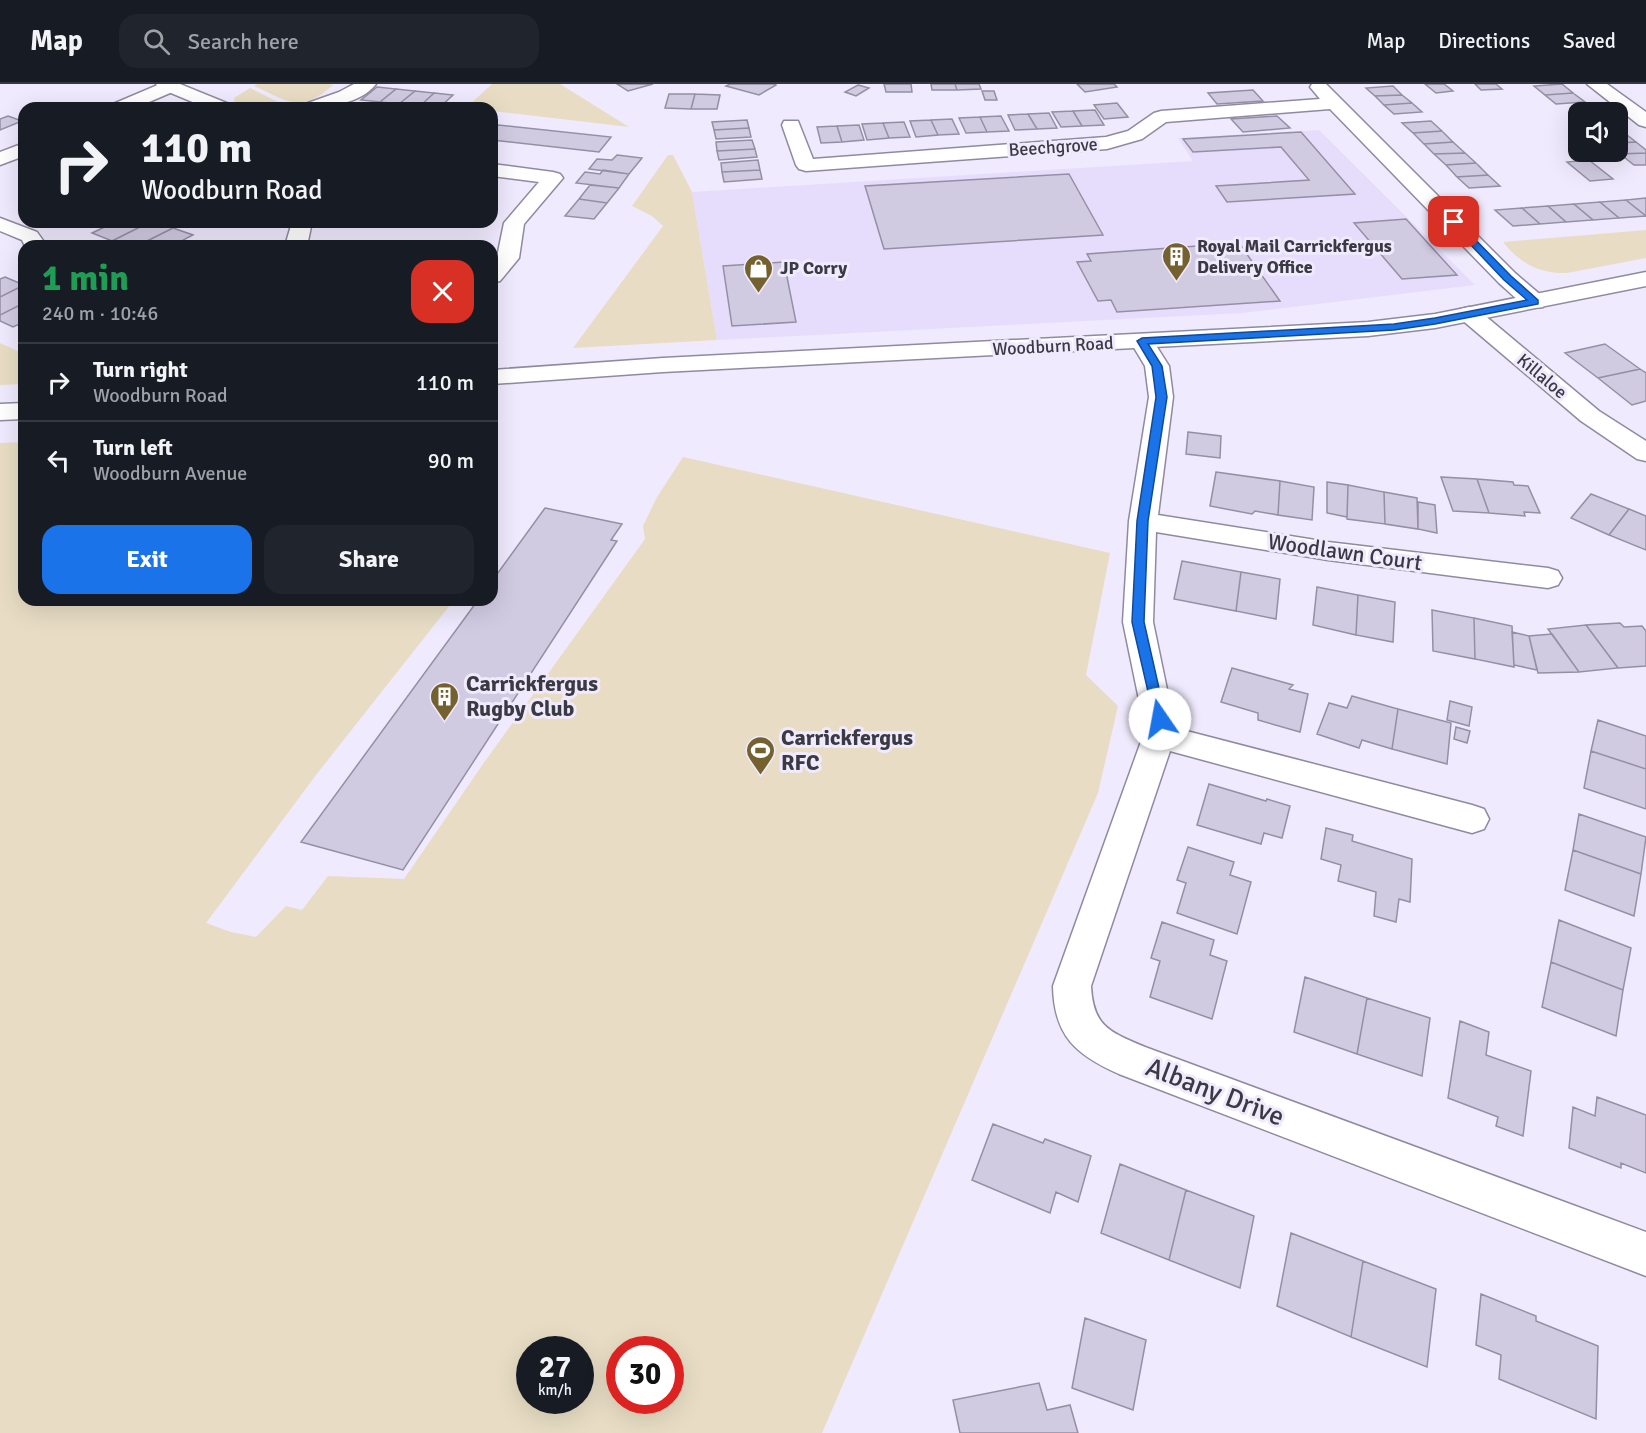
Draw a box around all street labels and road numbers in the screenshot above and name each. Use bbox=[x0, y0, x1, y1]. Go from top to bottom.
street label: Beechgrove bbox=[1008, 133, 1098, 161]
street label: Woodburn Road bbox=[992, 332, 1114, 360]
street label: Killaloe bbox=[1512, 349, 1572, 403]
street label: Woodlawn Court bbox=[1266, 528, 1424, 576]
street label: Albany Drive bbox=[1141, 1051, 1289, 1133]

